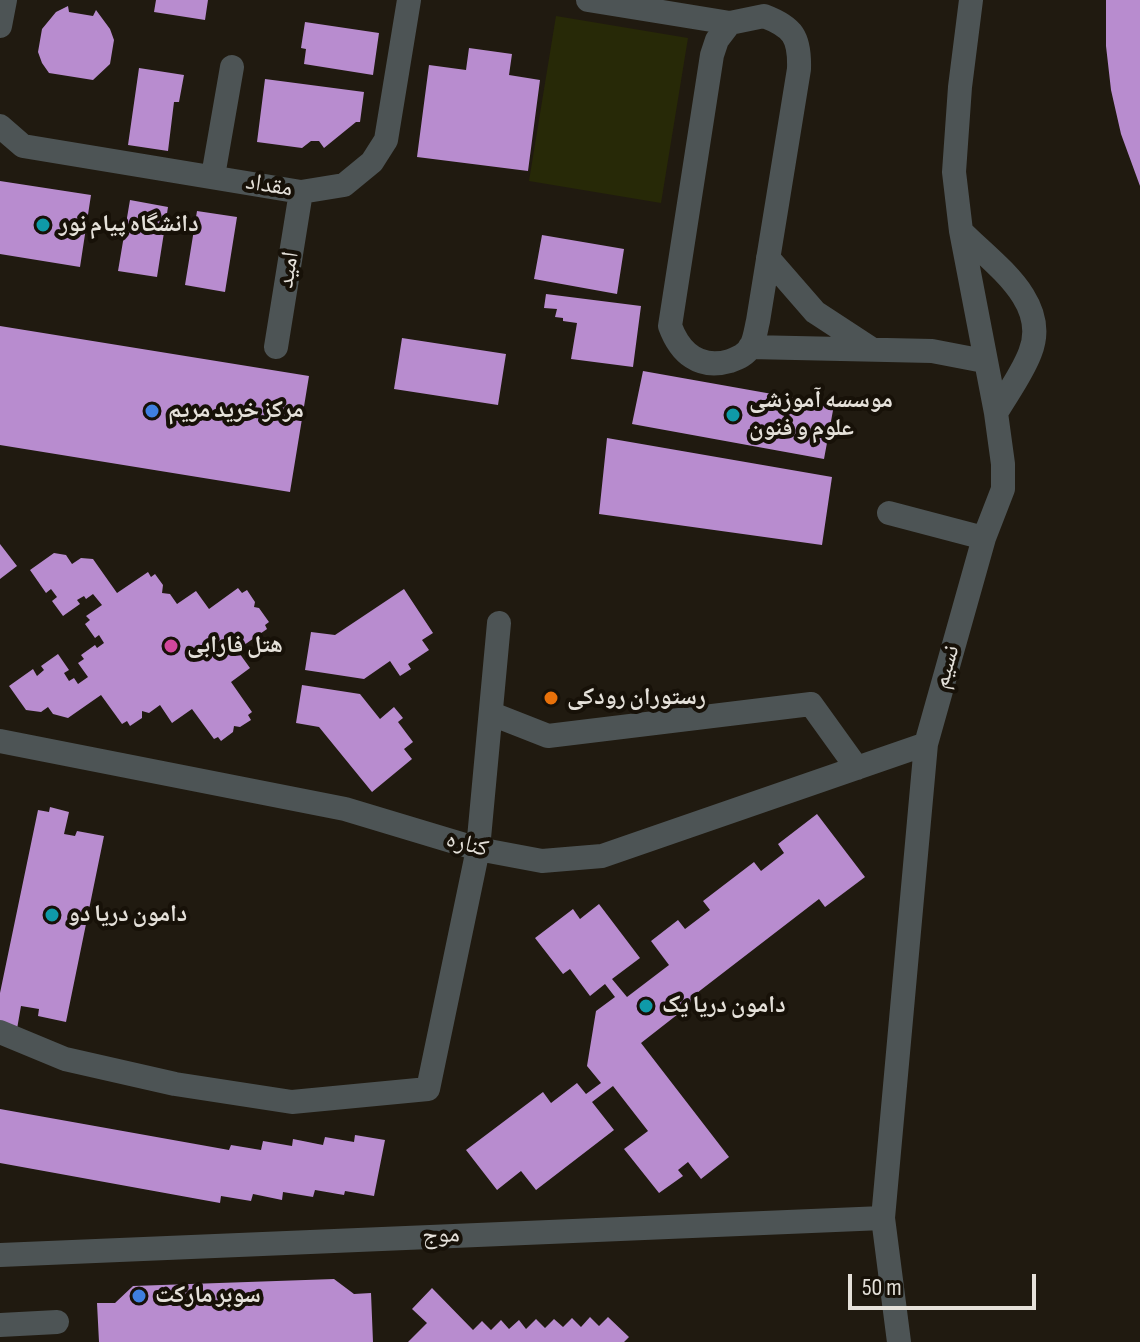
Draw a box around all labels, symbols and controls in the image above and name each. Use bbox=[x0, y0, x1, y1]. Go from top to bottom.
street label: مقداد bbox=[243, 168, 295, 204]
place label: دانشگاه پیام نور bbox=[59, 211, 199, 239]
marker: دانشگاه پیام نور bbox=[34, 216, 52, 234]
street label: امید bbox=[272, 250, 306, 290]
place label: موسسه آموزشی علوم و فنون bbox=[749, 387, 893, 443]
place label: مرکز خرید مریم bbox=[168, 397, 304, 425]
marker: مرکز خرید مریم bbox=[143, 402, 161, 420]
marker: موسسه آموزشی علوم و فنون bbox=[724, 406, 742, 424]
place label: هتل فارابی bbox=[187, 632, 283, 660]
marker: هتل فارابی bbox=[162, 637, 180, 655]
street label: نسیم bbox=[927, 642, 967, 692]
place label: رستوران رودکی bbox=[567, 684, 706, 712]
marker: رستوران رودکی bbox=[542, 689, 560, 707]
street label: کناره bbox=[443, 826, 491, 864]
place label: دامون دریا دو bbox=[68, 901, 187, 929]
marker: دامون دریا دو bbox=[43, 906, 61, 924]
place label: دامون دریا یک bbox=[662, 992, 786, 1020]
marker: دامون دریا یک bbox=[637, 997, 655, 1015]
street label: موج bbox=[422, 1221, 460, 1251]
scale bar bbox=[852, 1258, 1040, 1308]
text: 50 m bbox=[862, 1273, 902, 1302]
place label: سوبر ماركت bbox=[155, 1282, 261, 1310]
marker: سوبر ماركت bbox=[130, 1287, 148, 1305]

